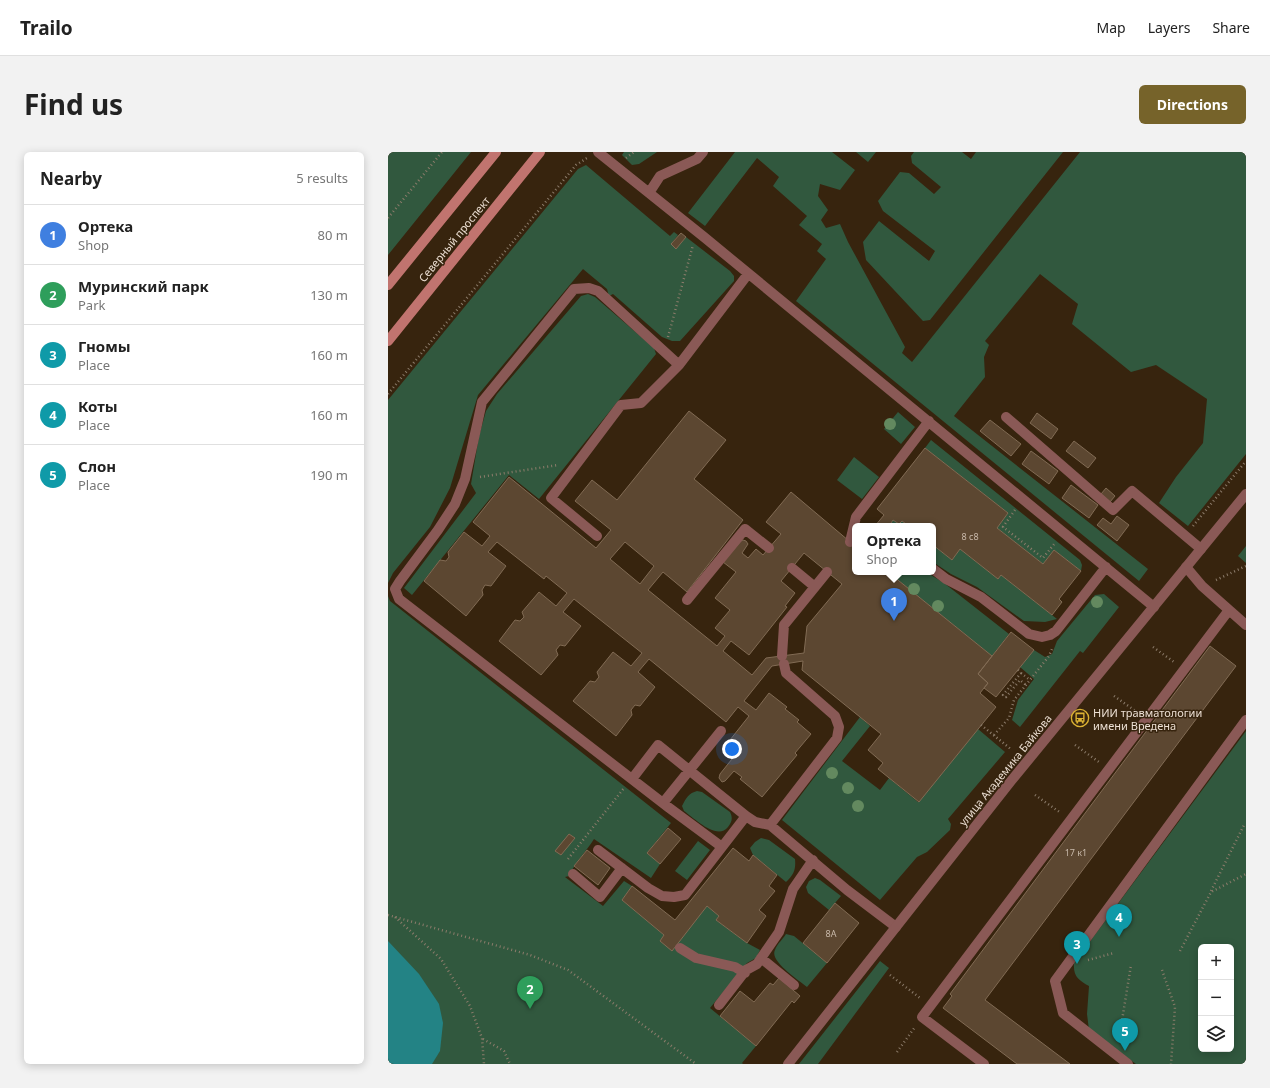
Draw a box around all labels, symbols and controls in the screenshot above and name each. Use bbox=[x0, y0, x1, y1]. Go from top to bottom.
text: Trailo bbox=[20, 15, 73, 41]
text: Map bbox=[1097, 18, 1126, 37]
text: Layers bbox=[1148, 18, 1190, 37]
text: Share bbox=[1212, 18, 1250, 37]
text: Find us bbox=[24, 85, 123, 123]
button: Directions bbox=[1139, 85, 1246, 124]
text: Nearby bbox=[40, 167, 102, 190]
text: 5 results bbox=[296, 169, 348, 187]
street label: Северный проспект bbox=[415, 193, 493, 285]
text: Ортека bbox=[78, 216, 133, 236]
text: 1 bbox=[49, 226, 57, 244]
text: 80 m bbox=[318, 226, 348, 244]
text: Shop bbox=[78, 236, 109, 254]
text: Муринский парк bbox=[78, 276, 209, 296]
text: 2 bbox=[49, 286, 57, 304]
text: 130 m bbox=[310, 286, 348, 304]
text: Park bbox=[78, 296, 105, 314]
text: Гномы bbox=[78, 336, 131, 356]
text: 3 bbox=[49, 346, 57, 364]
text: 160 m bbox=[310, 346, 348, 364]
text: Place bbox=[78, 356, 110, 374]
text: Коты bbox=[78, 396, 118, 416]
text: 4 bbox=[49, 406, 57, 424]
text: 160 m bbox=[310, 406, 348, 424]
text: Place bbox=[78, 416, 110, 434]
text: Слон bbox=[78, 456, 116, 476]
text: 5 bbox=[49, 466, 57, 484]
text: 190 m bbox=[310, 466, 348, 484]
text: Place bbox=[78, 476, 110, 494]
popup bbox=[852, 523, 936, 575]
text: Ортека bbox=[866, 530, 922, 550]
house number: 8 с8 bbox=[961, 530, 979, 543]
text: Shop bbox=[866, 550, 897, 568]
pin: 1 bbox=[881, 588, 907, 621]
place label: НИИ травматологии имени Вредена bbox=[1093, 705, 1202, 733]
bus stop icon: НИИ травматологии имени Вредена bbox=[1070, 708, 1090, 728]
street label: улица Академика Байкова bbox=[955, 711, 1055, 829]
your location bbox=[722, 739, 742, 759]
house number: 17 к1 bbox=[1065, 846, 1087, 859]
pin: 4 bbox=[1106, 904, 1132, 937]
house number: 8А bbox=[826, 927, 837, 940]
pin: 3 bbox=[1064, 931, 1090, 964]
map controls bbox=[1198, 944, 1234, 1052]
button: + bbox=[1198, 944, 1234, 980]
pin: 2 bbox=[517, 976, 543, 1009]
button: − bbox=[1198, 980, 1234, 1016]
button: layers bbox=[1198, 1016, 1234, 1052]
pin: 5 bbox=[1112, 1018, 1138, 1051]

